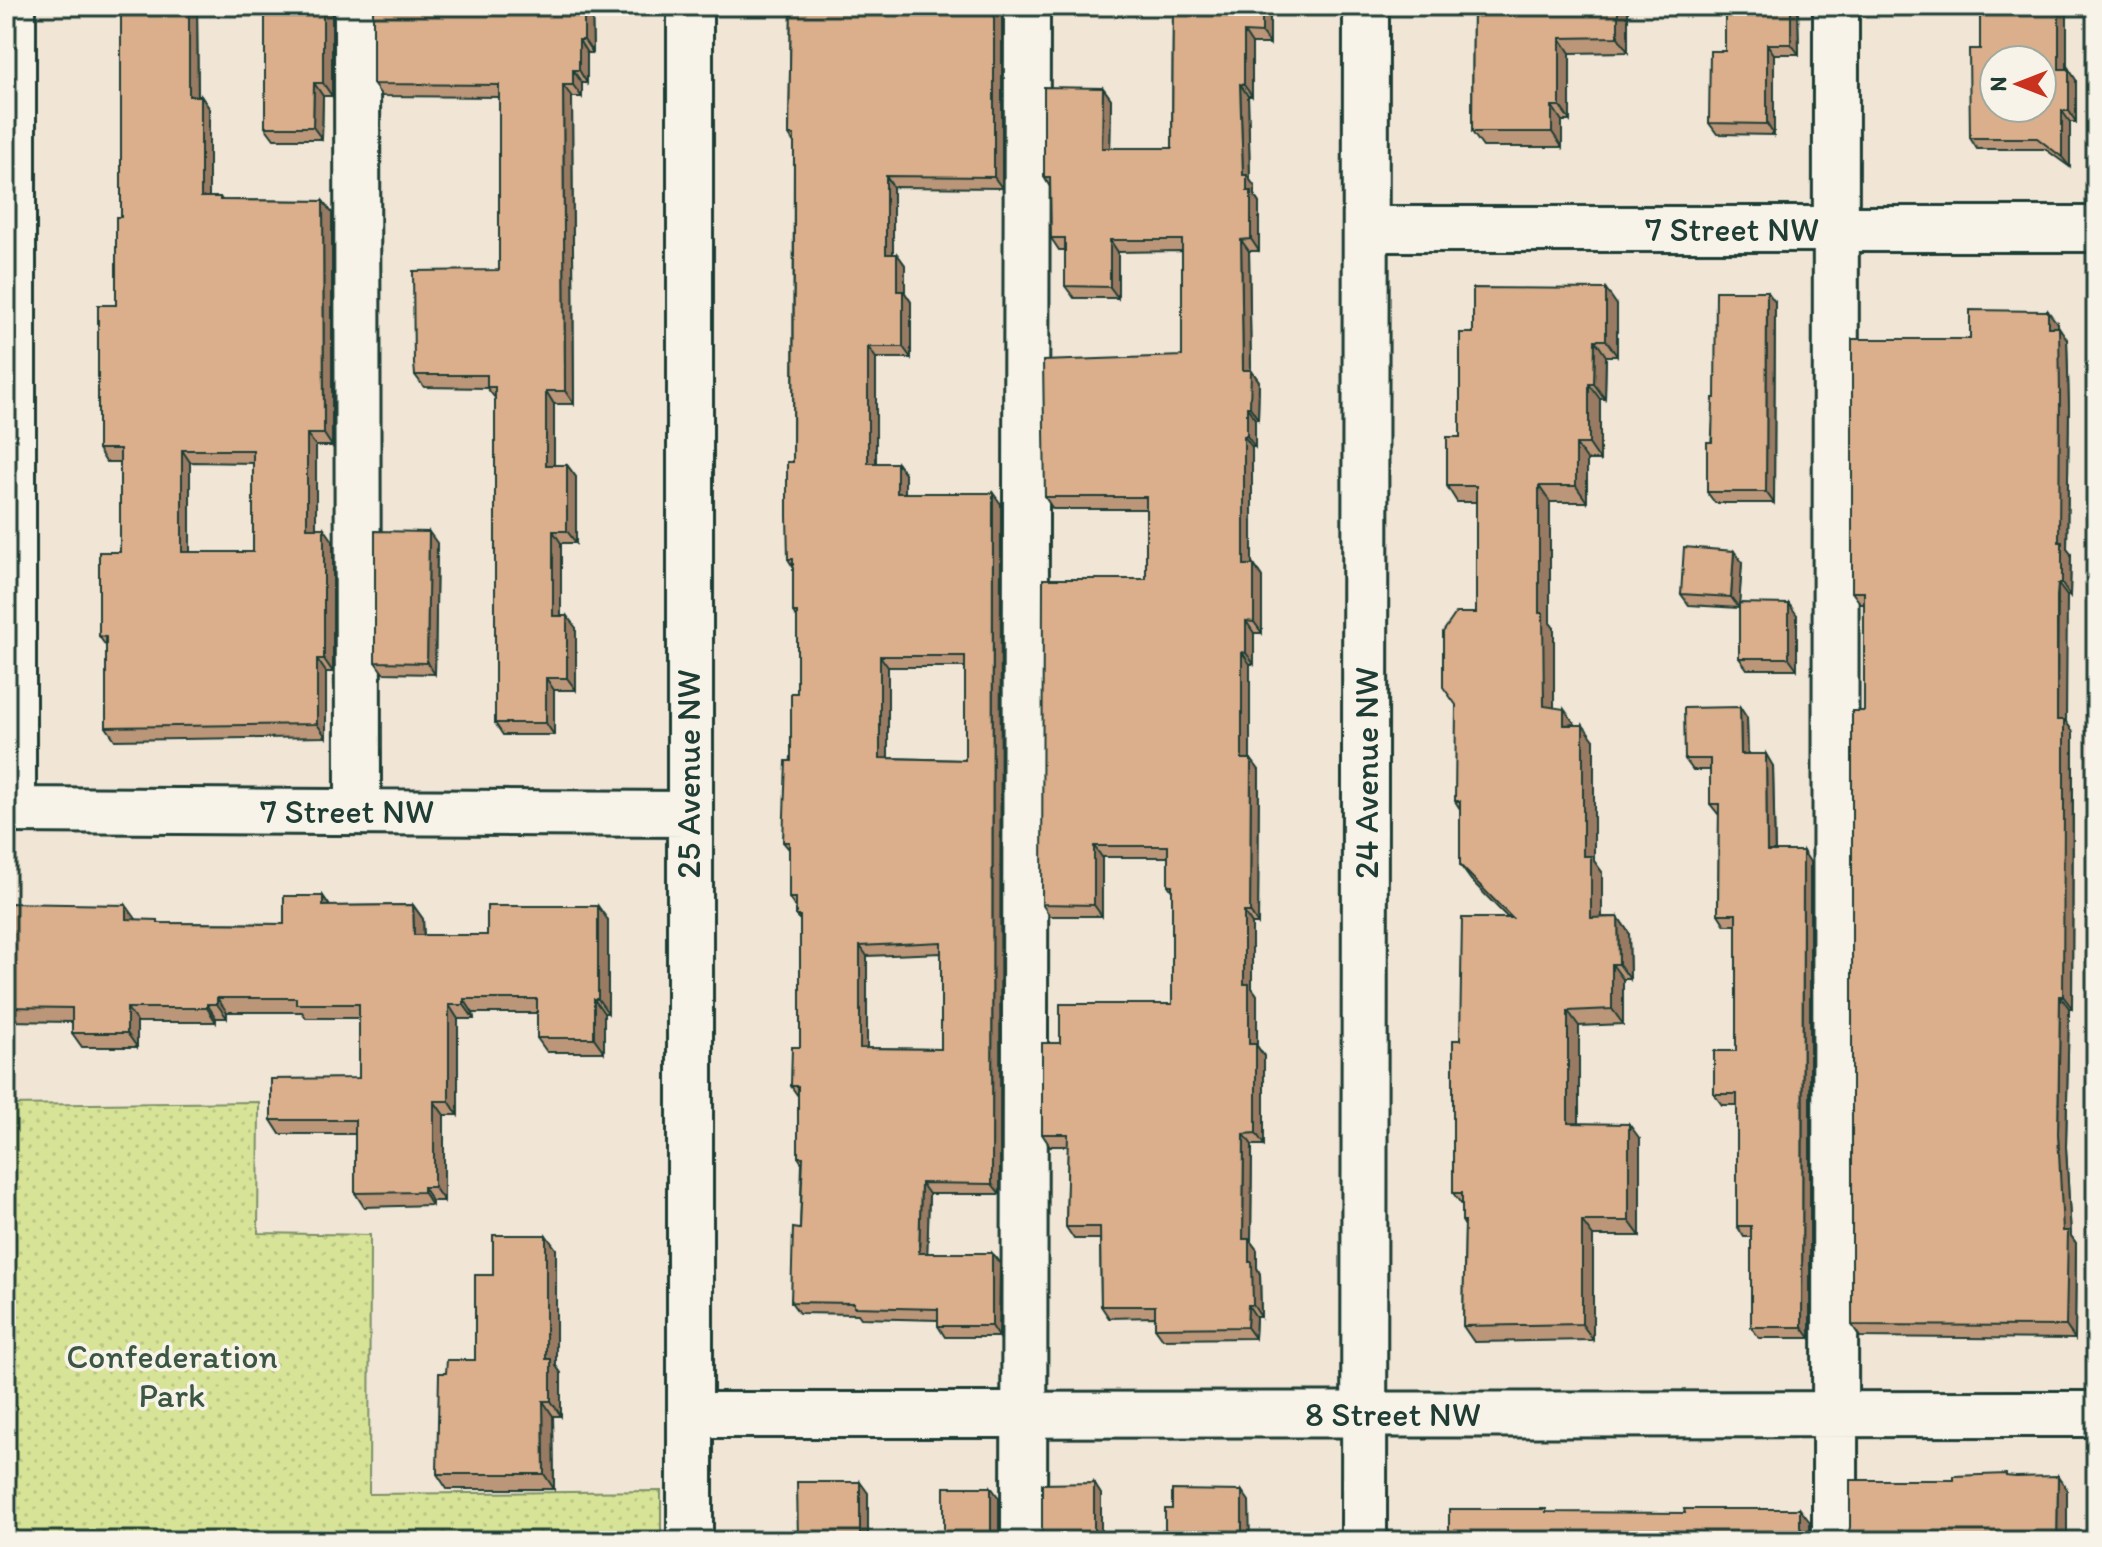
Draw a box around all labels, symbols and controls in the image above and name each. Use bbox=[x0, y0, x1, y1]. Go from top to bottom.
north arrow bbox=[1978, 44, 2058, 124]
text: N bbox=[1985, 77, 2012, 91]
street label: 7 Street NW bbox=[1645, 209, 1819, 250]
street label: 24 Avenue NW bbox=[1346, 667, 1387, 879]
street label: 25 Avenue NW bbox=[668, 669, 709, 879]
street label: 7 Street NW bbox=[260, 791, 434, 832]
park label: Confederation Park bbox=[66, 1336, 278, 1416]
street label: 8 Street NW bbox=[1305, 1394, 1481, 1435]

